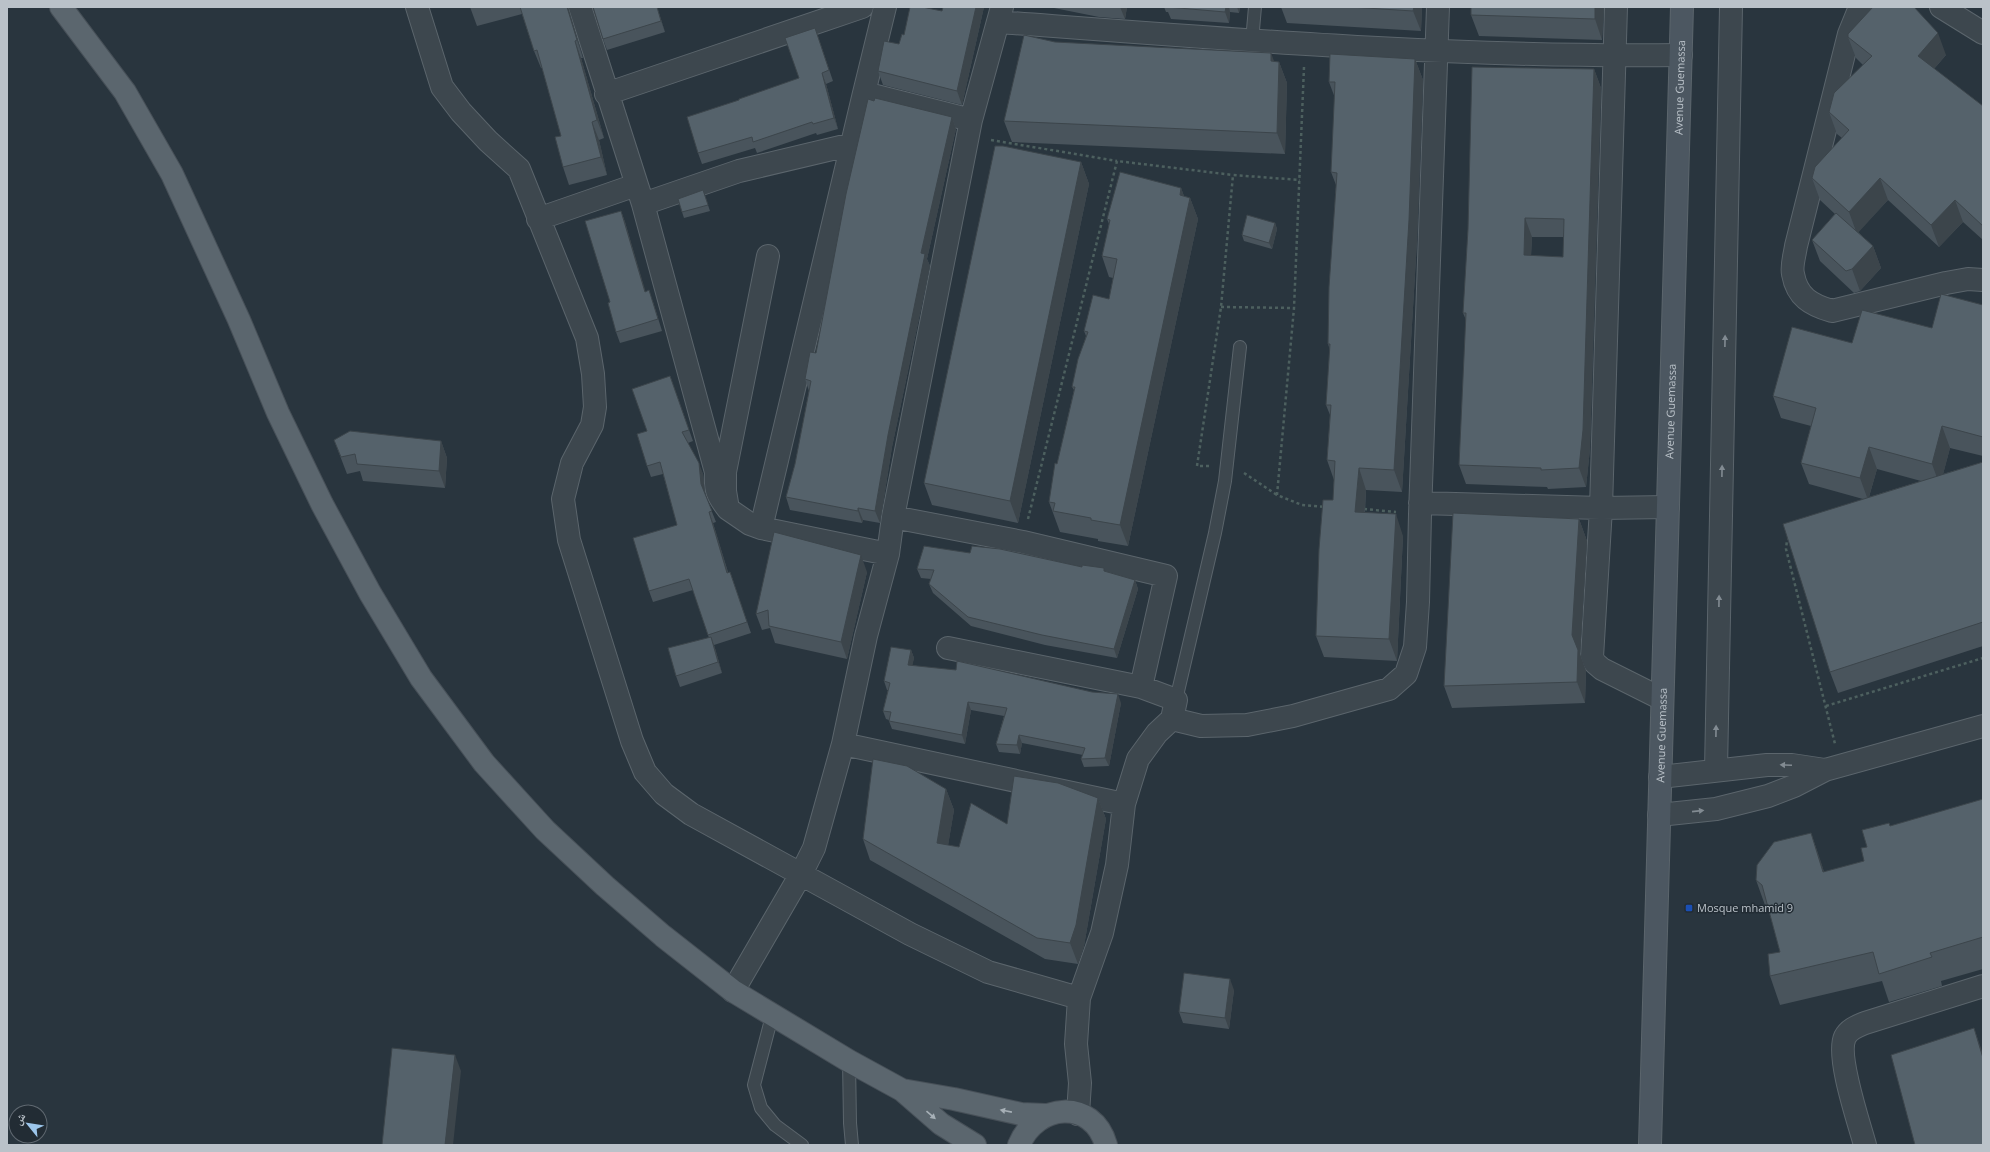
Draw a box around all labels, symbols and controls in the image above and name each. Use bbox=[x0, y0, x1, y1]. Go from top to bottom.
street label: Avenue Guemassa bbox=[1670, 40, 1688, 135]
one-way arrow bbox=[1721, 335, 1728, 347]
street label: Avenue Guemassa bbox=[1661, 364, 1679, 459]
one-way arrow bbox=[1719, 464, 1725, 477]
one-way arrow bbox=[1716, 594, 1722, 607]
street label: Avenue Guemassa bbox=[1652, 687, 1670, 783]
one-way arrow bbox=[1713, 725, 1720, 737]
one-way arrow bbox=[1779, 762, 1792, 768]
one-way arrow bbox=[1692, 807, 1704, 814]
place label: Mosque mhamid 9 bbox=[1697, 900, 1793, 915]
marker: Mosque mhamid 9 bbox=[1684, 903, 1694, 913]
north arrow bbox=[8, 1104, 48, 1144]
one-way arrow bbox=[1000, 1108, 1012, 1114]
text: ش bbox=[9, 1110, 29, 1128]
one-way arrow bbox=[926, 1111, 936, 1120]

